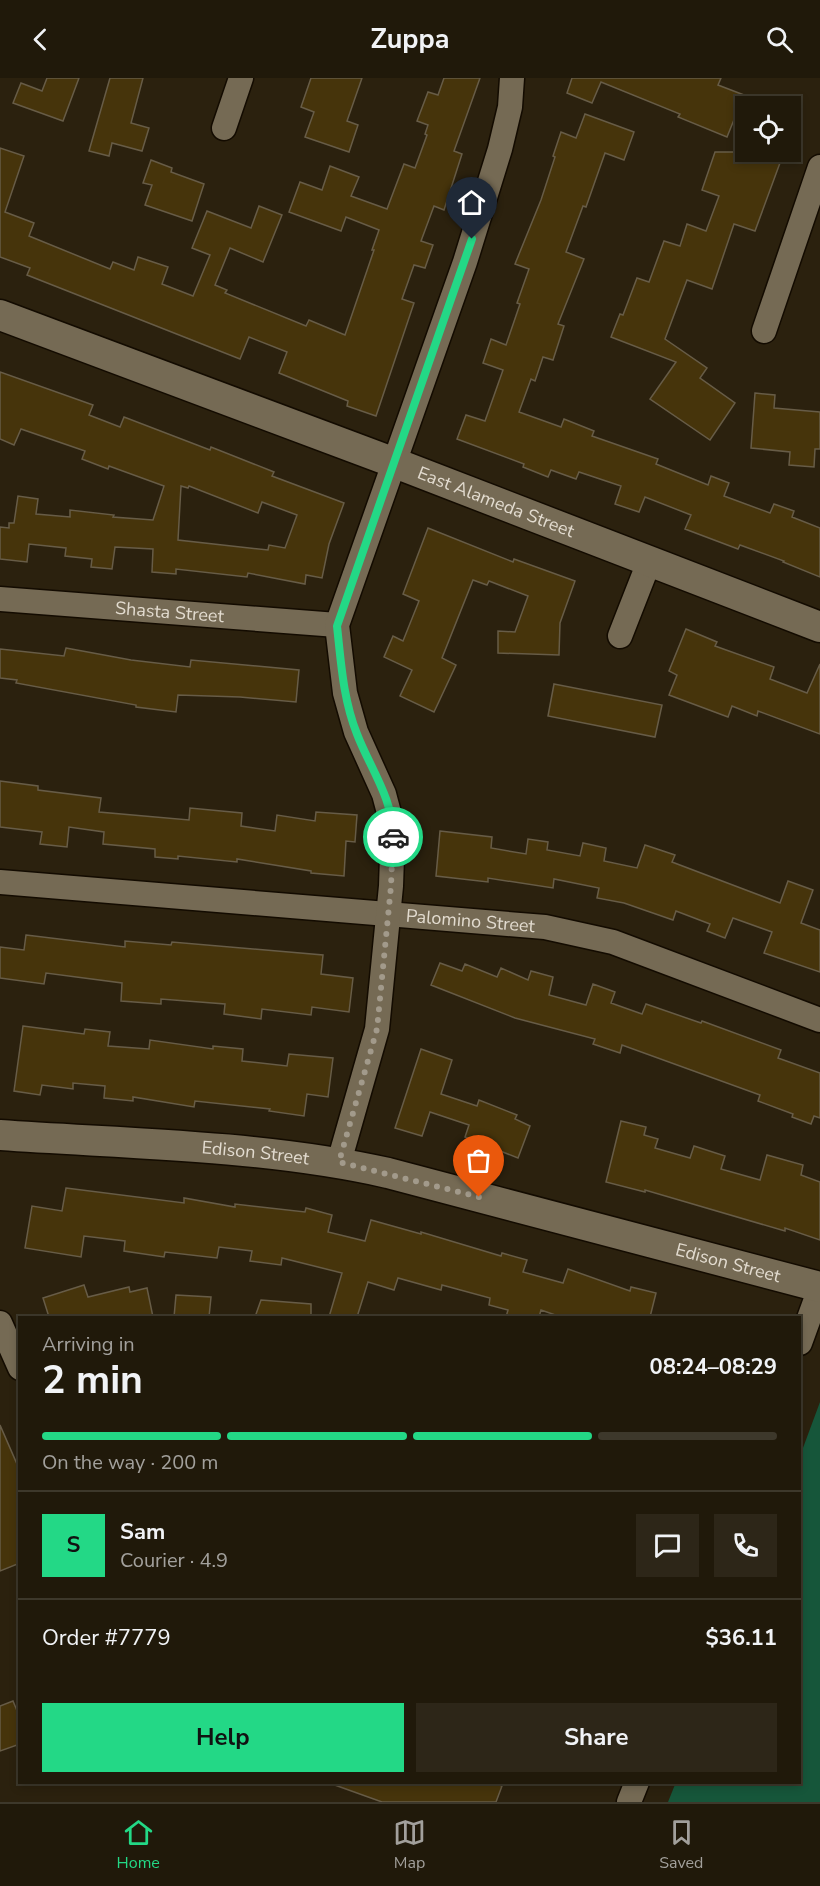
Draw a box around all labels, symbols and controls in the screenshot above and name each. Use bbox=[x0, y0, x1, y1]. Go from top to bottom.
text: Zuppa bbox=[371, 21, 449, 58]
icon: back bbox=[24, 23, 57, 56]
icon: search bbox=[763, 23, 796, 56]
map controls bbox=[735, 96, 801, 162]
button: locate bbox=[735, 96, 801, 162]
pin bbox=[446, 177, 497, 239]
icon: home bbox=[455, 186, 488, 219]
street label: East Alameda Street bbox=[414, 461, 578, 543]
street label: Shasta Street bbox=[114, 596, 225, 628]
courier bbox=[363, 807, 423, 867]
icon: car bbox=[377, 821, 410, 854]
street label: Palomino Street bbox=[405, 904, 537, 938]
street label: Edison Street bbox=[201, 1135, 311, 1171]
pin bbox=[453, 1135, 504, 1197]
icon: bag bbox=[462, 1144, 495, 1177]
street label: Edison Street bbox=[673, 1237, 784, 1288]
text: Arriving in bbox=[42, 1331, 135, 1358]
text: 08:24–08:29 bbox=[649, 1352, 777, 1382]
text: 2 min bbox=[42, 1354, 143, 1407]
text: On the way · 200 m bbox=[42, 1449, 218, 1476]
button: chat bbox=[636, 1514, 699, 1577]
button: phone bbox=[714, 1514, 777, 1577]
text: Sam bbox=[120, 1517, 165, 1547]
text: S bbox=[67, 1530, 80, 1560]
text: Courier · 4.9 bbox=[120, 1547, 228, 1574]
text: Order #7779 bbox=[42, 1623, 171, 1653]
text: $36.11 bbox=[706, 1623, 777, 1653]
button: Help bbox=[42, 1703, 404, 1772]
button: Share bbox=[416, 1703, 777, 1772]
tab: Home bbox=[117, 1816, 160, 1874]
tab: Map bbox=[393, 1816, 426, 1874]
tab: Saved bbox=[659, 1816, 703, 1874]

